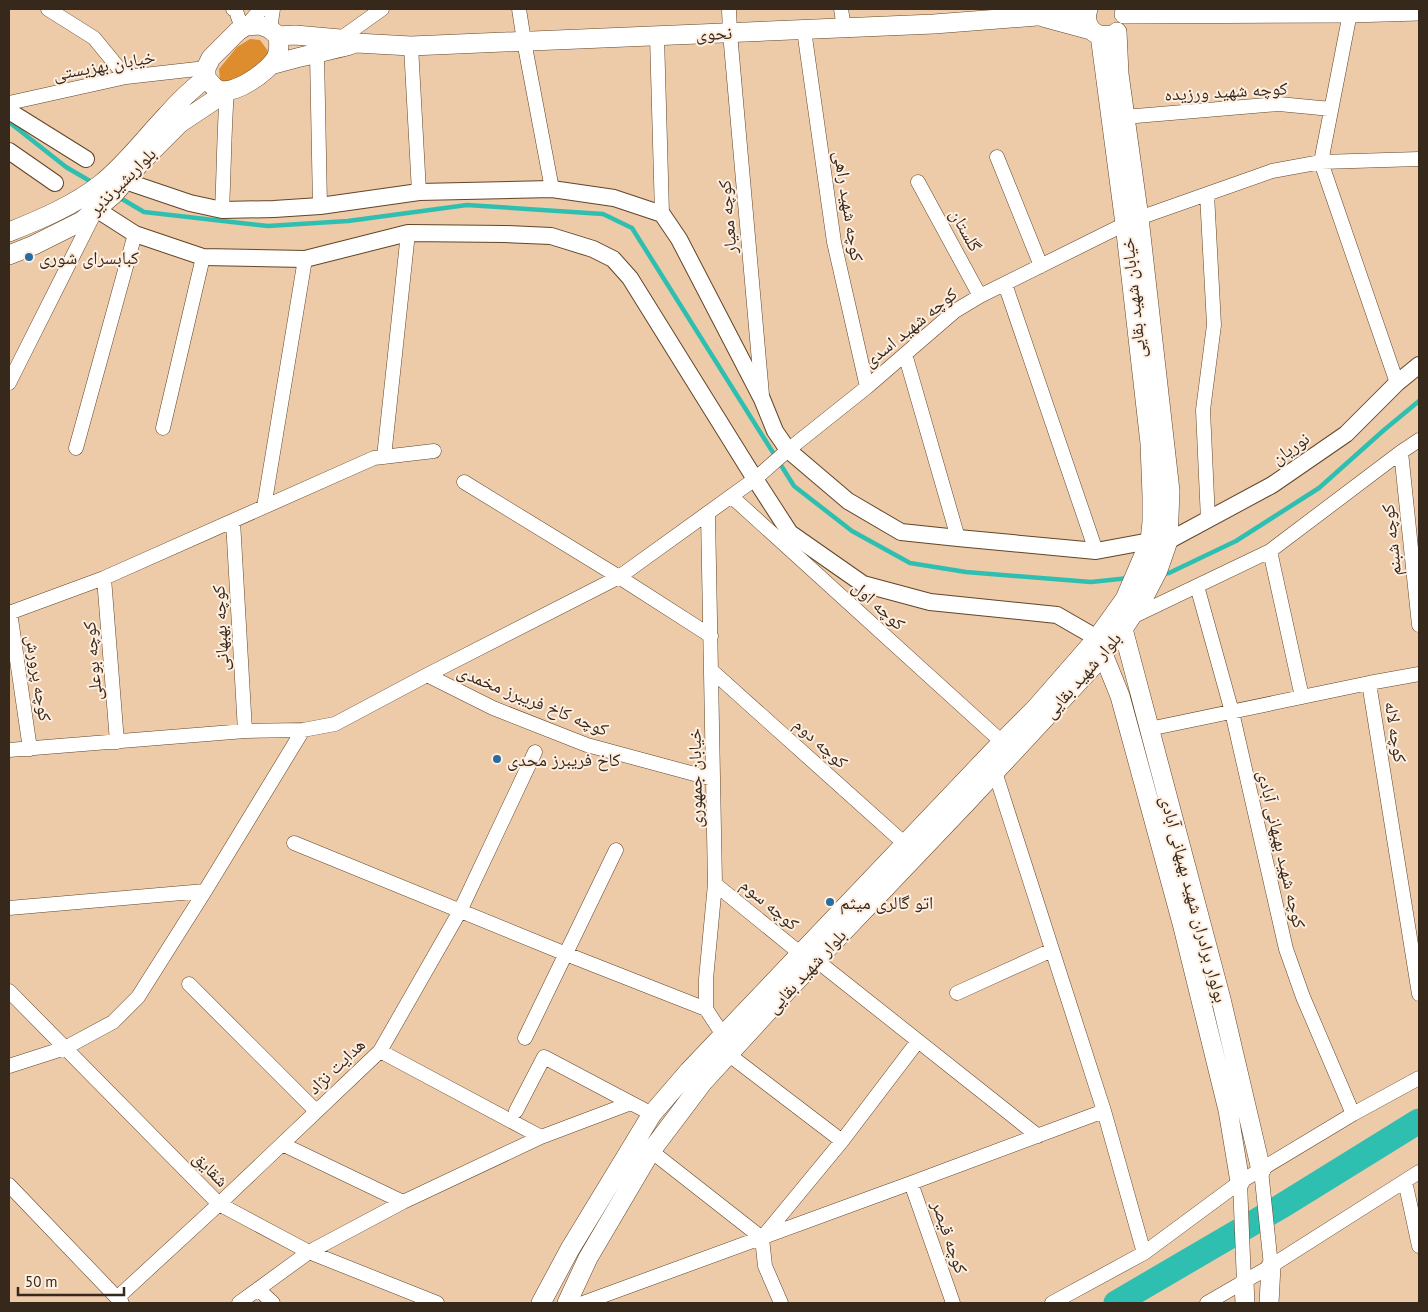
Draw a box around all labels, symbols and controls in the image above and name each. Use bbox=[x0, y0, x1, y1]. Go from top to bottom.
street label: نحوی bbox=[695, 21, 733, 45]
street label: خیابان بهزیستی bbox=[51, 45, 157, 85]
street label: کوچه شهید ورزیده bbox=[1164, 76, 1289, 106]
street label: بلواربشیرنذیر bbox=[83, 142, 161, 220]
street label: کوچه شهید راهی bbox=[829, 149, 869, 263]
street label: کوچه معیار bbox=[712, 179, 742, 256]
street label: گلستان bbox=[945, 205, 987, 256]
street label: خیابان شهید بقایی bbox=[1115, 237, 1151, 359]
place label: کبابسرای شوری bbox=[39, 246, 140, 269]
marker: کبابسرای شوری bbox=[23, 251, 35, 263]
street label: کوچه شهید اسدی bbox=[858, 282, 962, 372]
street label: نوریان bbox=[1266, 427, 1314, 469]
street label: کوچه شبنم bbox=[1376, 502, 1407, 577]
street label: کوچه اول bbox=[848, 575, 911, 635]
street label: کوچه بهبهانی bbox=[206, 584, 234, 672]
street label: کوچه بوعلی bbox=[77, 620, 107, 702]
street label: بلوار شهید بقایی bbox=[1038, 627, 1126, 723]
street label: کوچه پرورش bbox=[21, 633, 57, 723]
street label: کوچه کاخ فریبرز مخمدی bbox=[454, 659, 612, 742]
street label: کوچه لاله bbox=[1380, 700, 1412, 765]
street label: کوچه دوم bbox=[788, 713, 853, 774]
street label: خیابان جمهوری bbox=[683, 728, 707, 828]
place label: کاخ فریبرز محدی bbox=[507, 748, 621, 772]
marker: کاخ فریبرز محدی bbox=[491, 753, 503, 765]
street label: کوچه شهید بهبهانی آبادی bbox=[1253, 768, 1312, 931]
street label: بولوار برادران شهید بهبهانی آبادی bbox=[1155, 793, 1233, 1005]
street label: کوچه سوم bbox=[735, 873, 804, 936]
place label: اتو گالری میثم bbox=[840, 891, 933, 915]
marker: اتو گالری میثم bbox=[824, 896, 836, 908]
street label: بلوار شهید بقایی bbox=[761, 924, 851, 1018]
street label: هدایت نژاد bbox=[302, 1033, 370, 1099]
street label: شقایق bbox=[188, 1146, 234, 1192]
street label: کوچه قیصر bbox=[926, 1197, 973, 1277]
scale bar bbox=[18, 1264, 124, 1296]
text: 50 m bbox=[25, 1272, 58, 1291]

